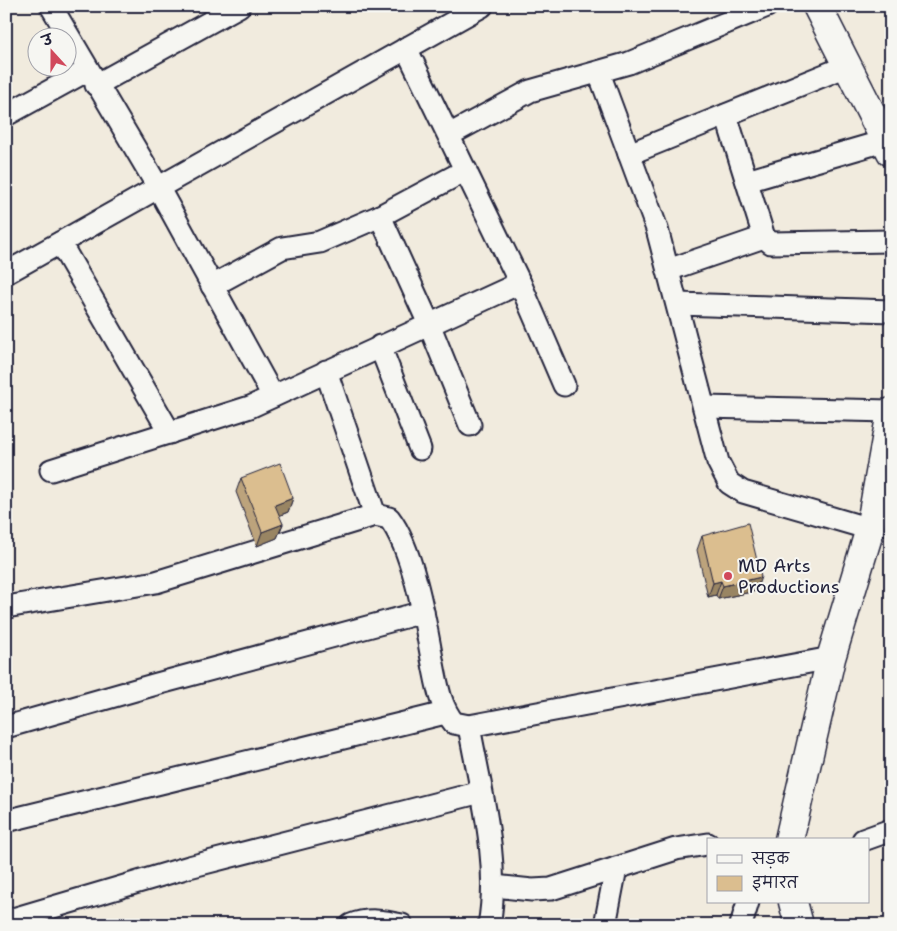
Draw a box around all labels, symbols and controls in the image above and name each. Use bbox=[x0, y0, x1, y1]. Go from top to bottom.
north arrow bbox=[28, 28, 78, 78]
text: उ bbox=[38, 29, 56, 51]
place label: MD Arts Productions bbox=[738, 554, 840, 599]
marker: MD Arts Productions bbox=[722, 570, 734, 582]
legend bbox=[707, 838, 870, 904]
text: सड़क bbox=[751, 849, 790, 869]
text: इमारत bbox=[752, 873, 799, 893]

